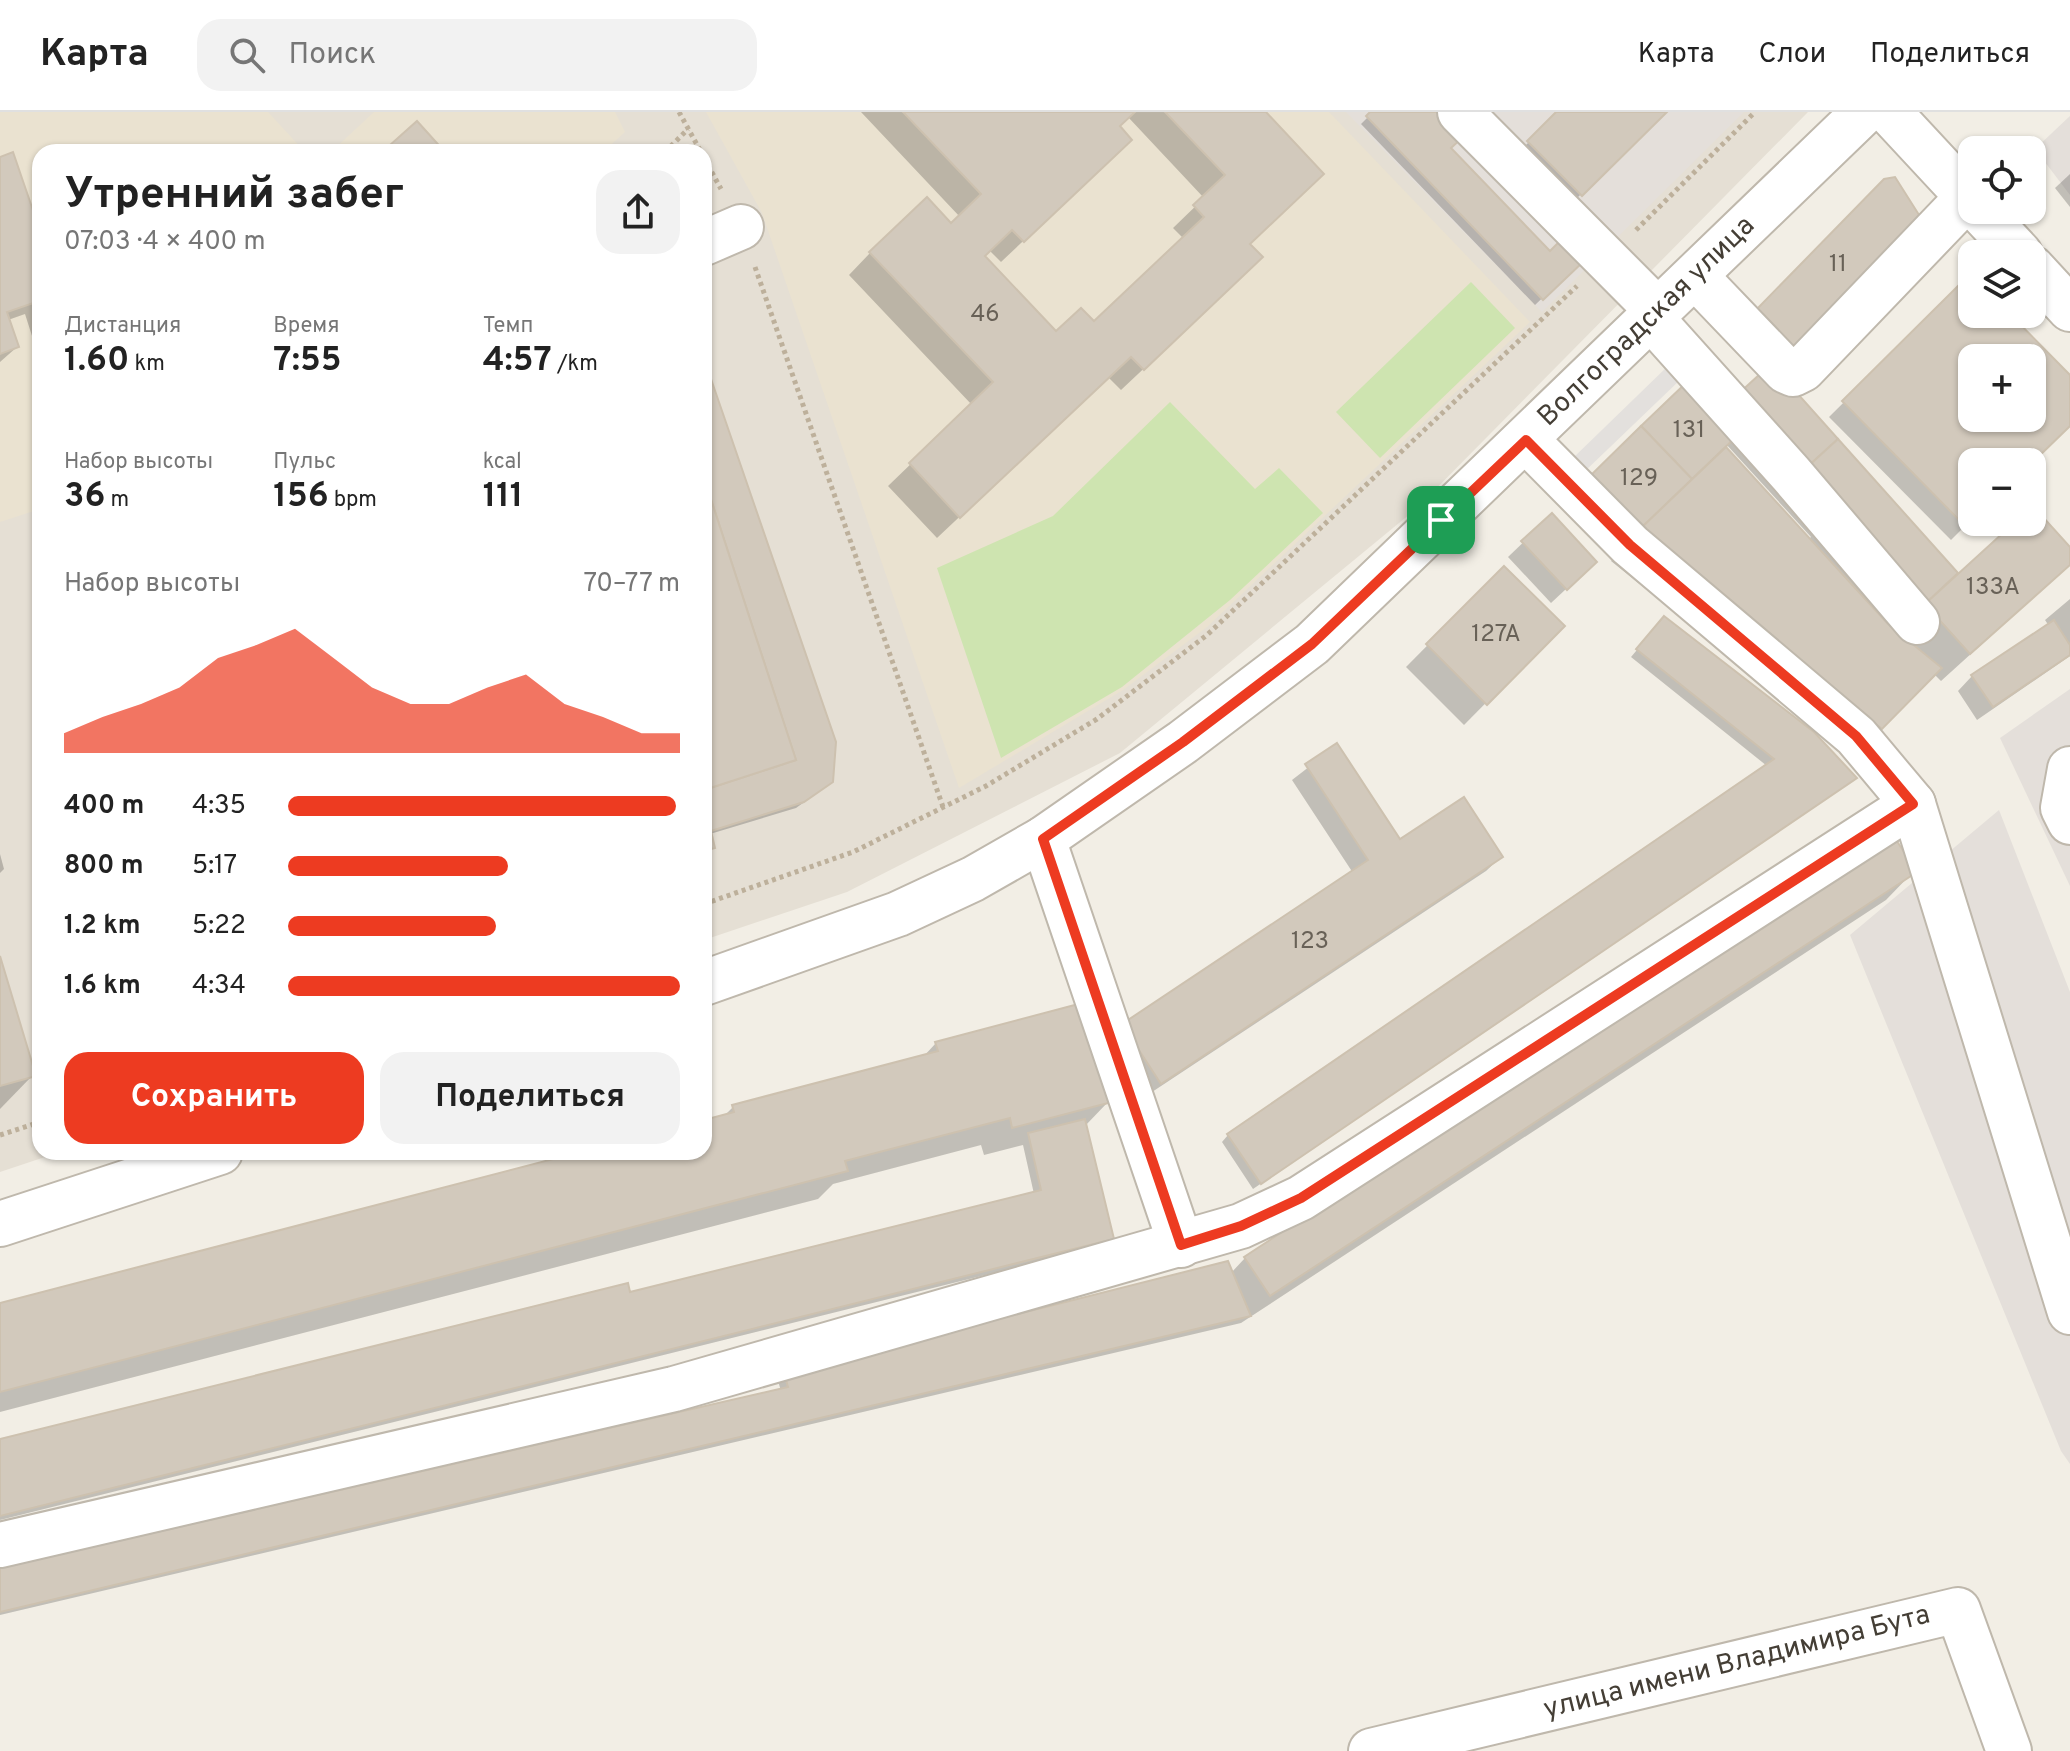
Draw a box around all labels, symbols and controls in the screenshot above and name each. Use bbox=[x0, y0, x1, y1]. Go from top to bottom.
search box bbox=[197, 19, 757, 91]
text: Карта bbox=[40, 31, 149, 80]
icon: search bbox=[225, 33, 269, 77]
text: Поиск bbox=[289, 37, 376, 74]
text: Карта bbox=[1638, 37, 1714, 73]
text: Слои bbox=[1758, 37, 1826, 73]
text: Поделиться bbox=[1870, 37, 2030, 73]
map controls bbox=[1958, 136, 2046, 536]
button: locate bbox=[1958, 136, 2046, 224]
text: Утренний забег bbox=[64, 168, 404, 224]
button: share bbox=[596, 170, 680, 254]
street label: Волгоградская улица bbox=[1531, 209, 1763, 435]
text: 07:03 · 4 × 400 m bbox=[64, 226, 265, 259]
button: layers bbox=[1958, 240, 2046, 328]
house number: 11 bbox=[1829, 250, 1847, 280]
house number: 46 bbox=[970, 300, 1000, 330]
text: Дистанция bbox=[64, 313, 181, 340]
text: Время bbox=[273, 313, 339, 340]
text: Темп bbox=[483, 313, 533, 340]
text: 1.60 bbox=[64, 340, 129, 383]
text: 7:55 bbox=[273, 340, 341, 383]
text: 4:57 bbox=[483, 340, 552, 383]
button: + bbox=[1958, 344, 2046, 432]
text: km bbox=[129, 351, 165, 378]
text: /km bbox=[552, 351, 598, 378]
house number: 131 bbox=[1673, 416, 1705, 446]
button: − bbox=[1958, 448, 2046, 536]
text: Набор высоты bbox=[64, 449, 213, 476]
text: Пульс bbox=[273, 449, 336, 476]
text: kcal bbox=[483, 449, 522, 476]
house number: 129 bbox=[1620, 464, 1658, 494]
text: 36 bbox=[64, 476, 105, 519]
text: 156 bbox=[273, 476, 329, 519]
text: 111 bbox=[483, 476, 523, 519]
pin bbox=[1407, 486, 1475, 554]
text: m bbox=[105, 487, 129, 514]
text: bpm bbox=[329, 487, 377, 514]
icon: arrive bbox=[1419, 498, 1463, 542]
text: Набор высоты bbox=[64, 568, 240, 601]
text: 70–77 m bbox=[583, 568, 680, 601]
house number: 133А bbox=[1966, 573, 2020, 603]
house number: 127А bbox=[1471, 620, 1521, 650]
text: 400 m bbox=[64, 790, 144, 823]
text: 4:35 bbox=[192, 790, 246, 823]
text: 800 m bbox=[64, 850, 144, 883]
text: 5:17 bbox=[192, 850, 237, 883]
text: 1.2 km bbox=[64, 910, 141, 943]
text: 5:22 bbox=[192, 910, 246, 943]
house number: 123 bbox=[1291, 927, 1329, 957]
text: 1.6 km bbox=[64, 970, 141, 1003]
text: 4:34 bbox=[192, 970, 246, 1003]
button: Сохранить bbox=[64, 1052, 364, 1144]
button: Поделиться bbox=[380, 1052, 680, 1144]
street label: улица имени Владимира Бута bbox=[1540, 1598, 1934, 1728]

